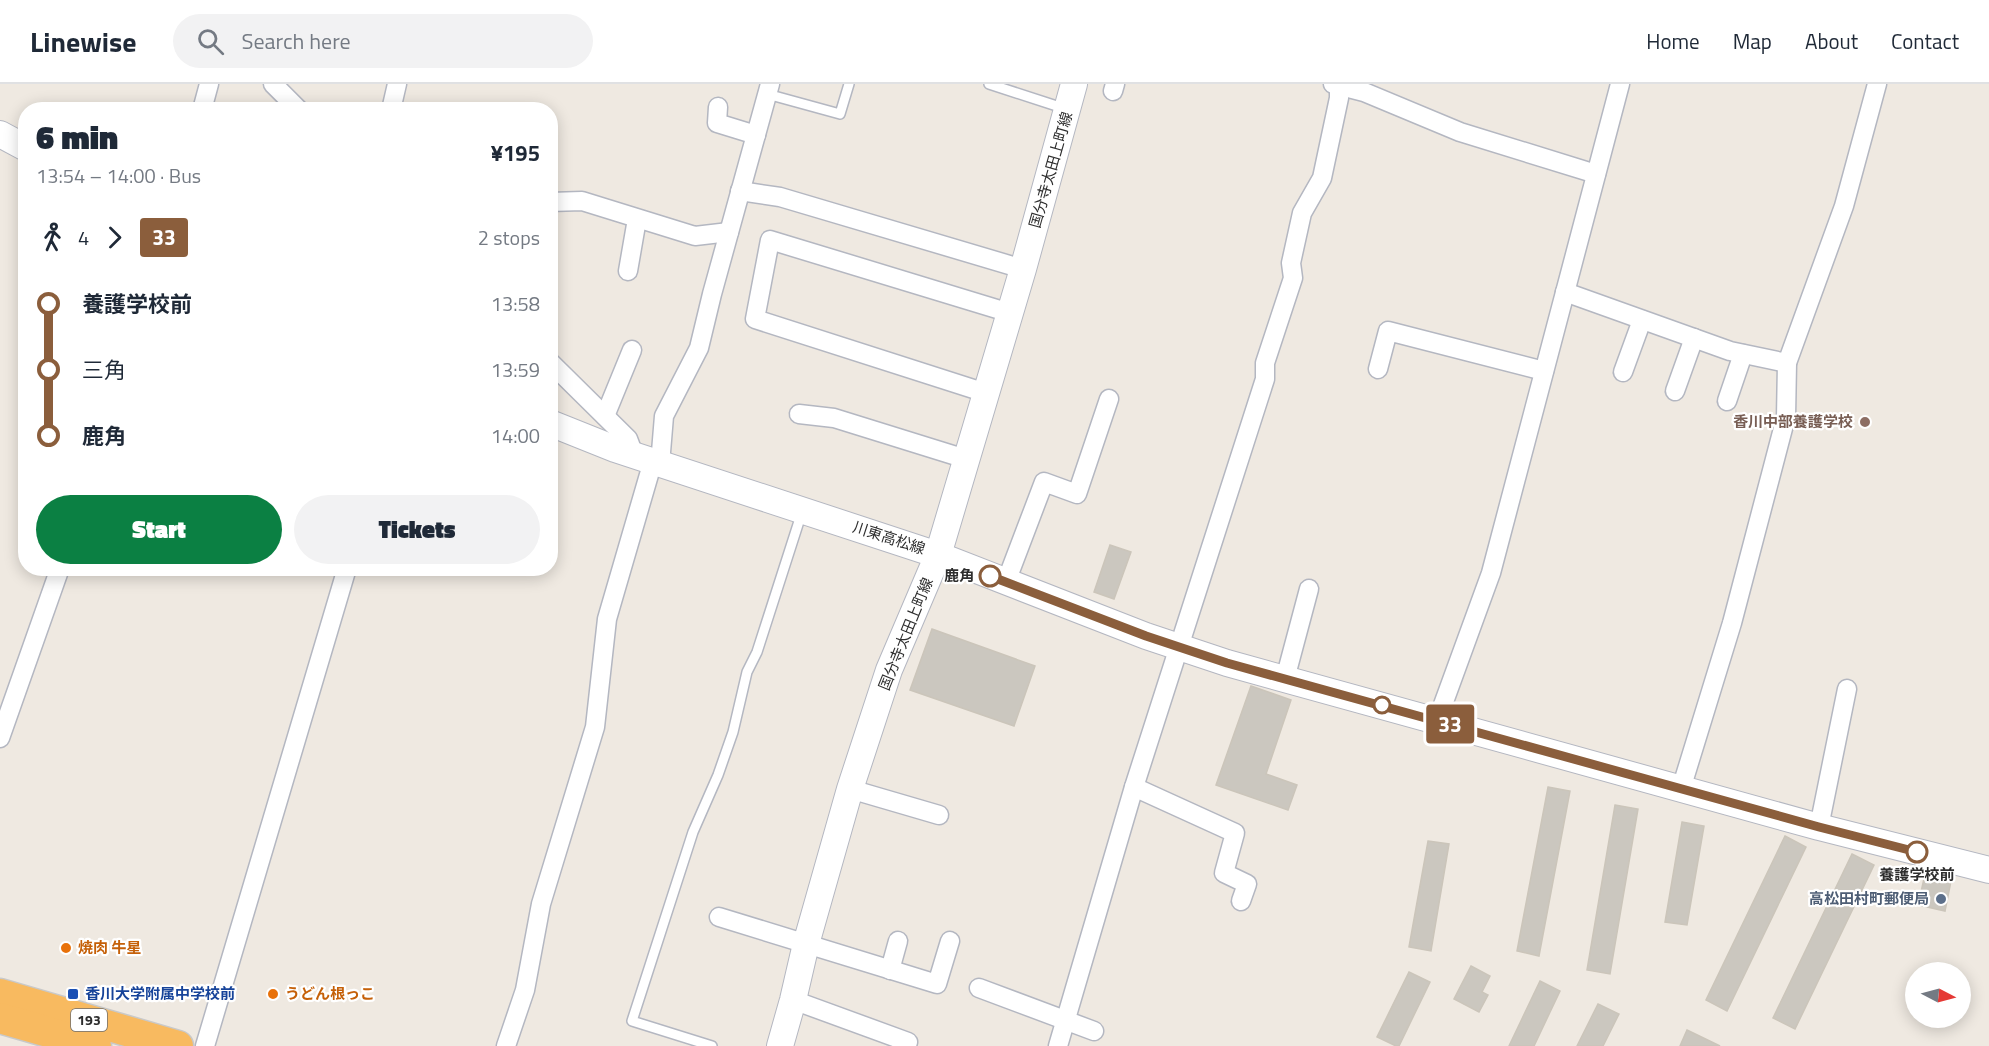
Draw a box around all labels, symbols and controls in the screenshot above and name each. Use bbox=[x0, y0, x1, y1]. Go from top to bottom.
search box bbox=[173, 14, 593, 68]
text: Linewise bbox=[30, 20, 137, 63]
text: Search here bbox=[242, 24, 351, 58]
icon: search bbox=[194, 25, 227, 58]
text: Home bbox=[1646, 25, 1700, 57]
text: Map bbox=[1733, 25, 1772, 57]
text: About bbox=[1805, 25, 1858, 57]
text: Contact bbox=[1891, 25, 1959, 57]
street label: 国分寺太田上町線 bbox=[1023, 109, 1078, 231]
text: 6 min bbox=[36, 112, 118, 162]
text: ¥195 bbox=[491, 136, 540, 170]
text: 13:54 – 14:00 · Bus bbox=[36, 160, 201, 191]
icon: walk bbox=[36, 221, 69, 254]
icon: forward bbox=[98, 221, 131, 254]
text: 33 bbox=[152, 221, 176, 253]
text: 4 bbox=[78, 222, 89, 253]
text: 2 stops bbox=[478, 222, 540, 253]
text: 養護学校前 bbox=[82, 287, 192, 321]
text: 13:58 bbox=[491, 288, 540, 319]
text: 三角 bbox=[82, 353, 126, 387]
text: 13:59 bbox=[491, 354, 540, 385]
place label: 香川中部養護学校 bbox=[1733, 410, 1853, 433]
marker: 香川中部養護学校 bbox=[1858, 415, 1872, 429]
text: 鹿角 bbox=[82, 419, 126, 453]
text: 14:00 bbox=[491, 420, 540, 451]
button: Start bbox=[36, 495, 282, 564]
button: Tickets bbox=[294, 495, 540, 564]
street label: 川東高松線 bbox=[850, 515, 928, 560]
place label: 鹿角 bbox=[944, 564, 974, 587]
marker: 鹿角 bbox=[979, 565, 1001, 587]
street label: 国分寺太田上町線 bbox=[872, 574, 939, 694]
unlabelled marker bbox=[1373, 696, 1391, 714]
line badge: 33 bbox=[1423, 704, 1477, 744]
text: 33 bbox=[1438, 708, 1462, 740]
marker: 養護学校前 bbox=[1906, 841, 1928, 863]
place label: 養護学校前 bbox=[1879, 863, 1955, 886]
place label: 高松田村町郵便局 bbox=[1809, 887, 1929, 910]
marker: 高松田村町郵便局 bbox=[1934, 892, 1948, 906]
place label: 焼肉 牛星 bbox=[78, 936, 141, 959]
marker: 焼肉 牛星 bbox=[59, 941, 73, 955]
north arrow bbox=[1905, 962, 1971, 1028]
map controls bbox=[1905, 962, 1971, 1028]
place label: 香川大学附属中学校前 bbox=[85, 982, 235, 1005]
place label: うどん根っこ bbox=[285, 982, 375, 1005]
marker: 香川大学附属中学校前 bbox=[66, 987, 80, 1001]
marker: うどん根っこ bbox=[266, 987, 280, 1001]
road number: 193 bbox=[71, 1009, 107, 1031]

